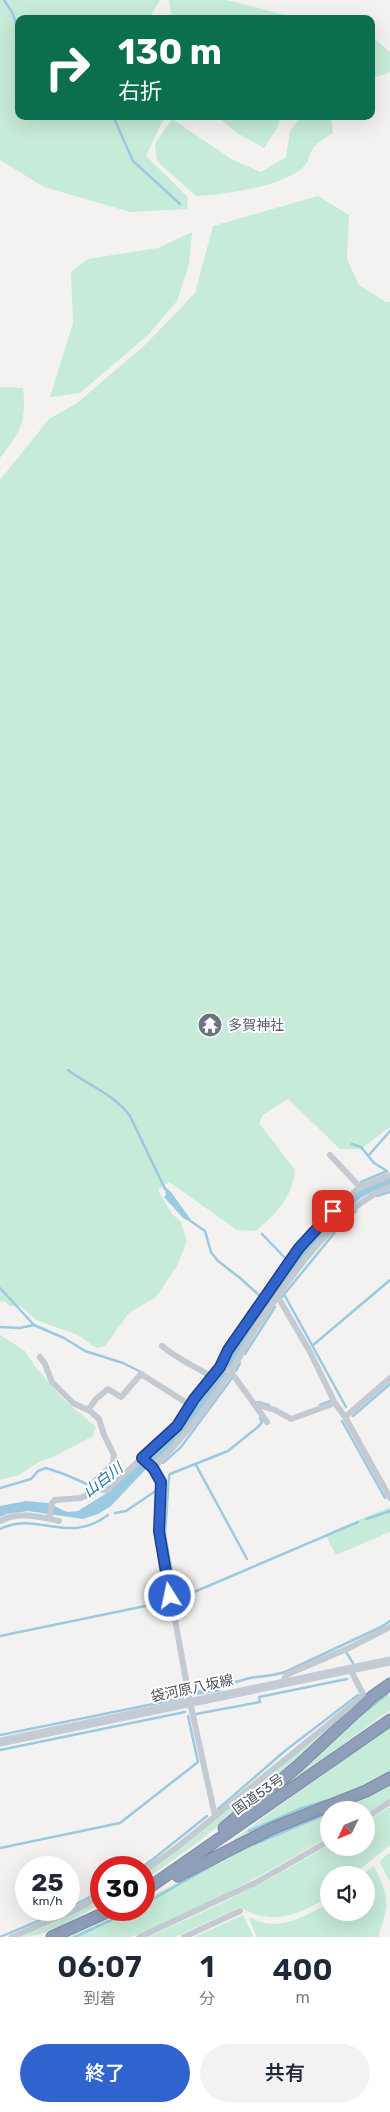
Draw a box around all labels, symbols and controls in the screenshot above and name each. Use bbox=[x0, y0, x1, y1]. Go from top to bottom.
text: 130 m bbox=[118, 31, 222, 73]
icon: right bbox=[35, 35, 100, 100]
text: 右折 bbox=[118, 78, 162, 105]
temple icon: 多賀神社 bbox=[197, 1012, 223, 1038]
place label: 多賀神社 bbox=[228, 1017, 284, 1034]
pin bbox=[312, 1190, 354, 1232]
icon: arrive bbox=[319, 1197, 347, 1225]
water label: 山白川 bbox=[80, 1458, 128, 1501]
position arrow bbox=[143, 1569, 195, 1621]
street label: 袋河原八坂線 bbox=[149, 1671, 235, 1706]
street label: 国道53号 bbox=[229, 1771, 287, 1818]
north arrow bbox=[320, 1801, 375, 1856]
map controls bbox=[320, 1801, 375, 1921]
speed limit sign: 30 bbox=[90, 1856, 155, 1921]
button: sound bbox=[320, 1866, 375, 1921]
text: 25 bbox=[31, 1868, 64, 1897]
text: km/h bbox=[33, 1894, 62, 1908]
text: 06:07 bbox=[57, 1949, 142, 1985]
text: 1 bbox=[200, 1949, 214, 1985]
text: 400 bbox=[273, 1952, 333, 1988]
text: m bbox=[295, 1988, 310, 2007]
text: 到着 bbox=[84, 1989, 116, 2008]
text: 分 bbox=[199, 1989, 215, 2008]
button: 終了 bbox=[20, 2044, 190, 2102]
button: 共有 bbox=[200, 2044, 370, 2102]

